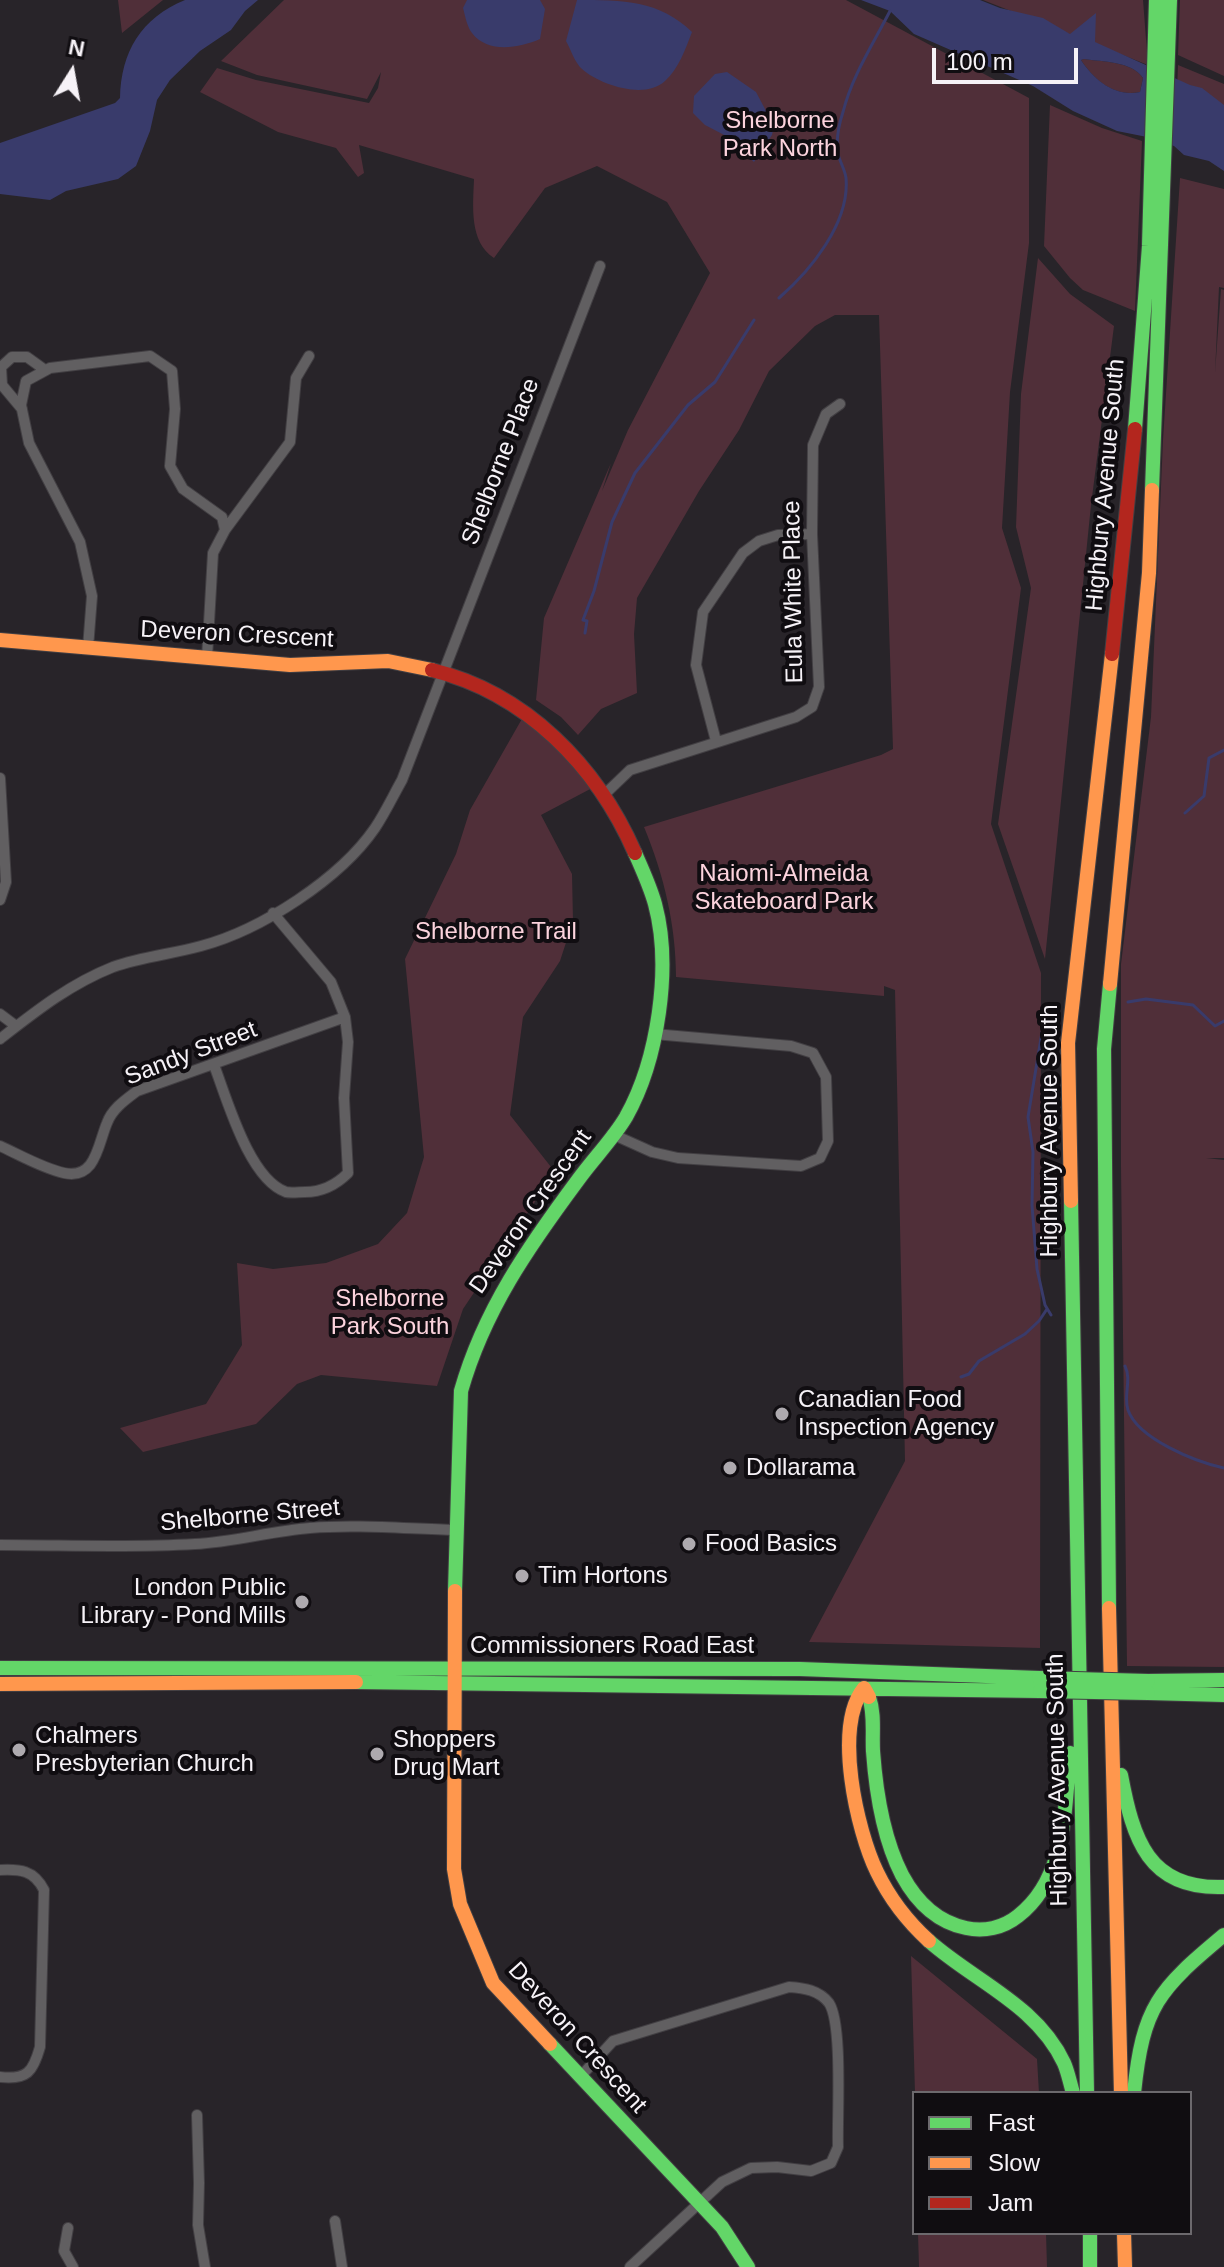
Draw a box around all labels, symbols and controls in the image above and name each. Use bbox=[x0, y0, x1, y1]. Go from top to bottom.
north arrow bbox=[32, 32, 112, 112]
scale bar bbox=[936, 32, 1082, 82]
text: N bbox=[66, 34, 87, 62]
text: 100 m bbox=[946, 48, 1013, 75]
park label: Shelborne Park North bbox=[723, 107, 837, 163]
street label: Highbury Avenue South bbox=[1081, 358, 1131, 612]
street label: Shelborne Place bbox=[456, 375, 546, 549]
street label: Eula White Place bbox=[778, 500, 810, 684]
street label: Deveron Crescent bbox=[140, 616, 334, 654]
park label: Naiomi-Almeida Skateboard Park bbox=[695, 860, 873, 916]
park label: Shelborne Trail bbox=[415, 918, 577, 946]
street label: Highbury Avenue South bbox=[1036, 1004, 1064, 1258]
street label: Sandy Street bbox=[121, 1016, 261, 1092]
street label: Deveron Crescent bbox=[464, 1125, 598, 1299]
park label: Shelborne Park South bbox=[331, 1285, 449, 1341]
place label: Canadian Food Inspection Agency bbox=[798, 1386, 994, 1442]
marker: Canadian Food Inspection Agency bbox=[773, 1405, 791, 1423]
place label: Dollarama bbox=[746, 1454, 855, 1482]
marker: Dollarama bbox=[721, 1459, 739, 1477]
street label: Shelborne Street bbox=[159, 1494, 341, 1538]
place label: Food Basics bbox=[705, 1530, 837, 1558]
marker: Food Basics bbox=[680, 1535, 698, 1553]
place label: Tim Hortons bbox=[538, 1562, 668, 1590]
marker: Tim Hortons bbox=[513, 1567, 531, 1585]
place label: London Public Library - Pond Mills bbox=[81, 1574, 286, 1630]
marker: London Public Library - Pond Mills bbox=[293, 1593, 311, 1611]
street label: Commissioners Road East bbox=[470, 1632, 754, 1660]
street label: Highbury Avenue South bbox=[1041, 1653, 1075, 1907]
place label: Chalmers Presbyterian Church bbox=[35, 1722, 254, 1778]
place label: Shoppers Drug Mart bbox=[393, 1726, 500, 1782]
marker: Chalmers Presbyterian Church bbox=[10, 1741, 28, 1759]
marker: Shoppers Drug Mart bbox=[368, 1745, 386, 1763]
street label: Deveron Crescent bbox=[502, 1956, 652, 2120]
legend bbox=[912, 2091, 1192, 2235]
text: Fast bbox=[988, 2109, 1035, 2136]
text: Slow bbox=[988, 2149, 1040, 2176]
text: Jam bbox=[988, 2189, 1033, 2216]

